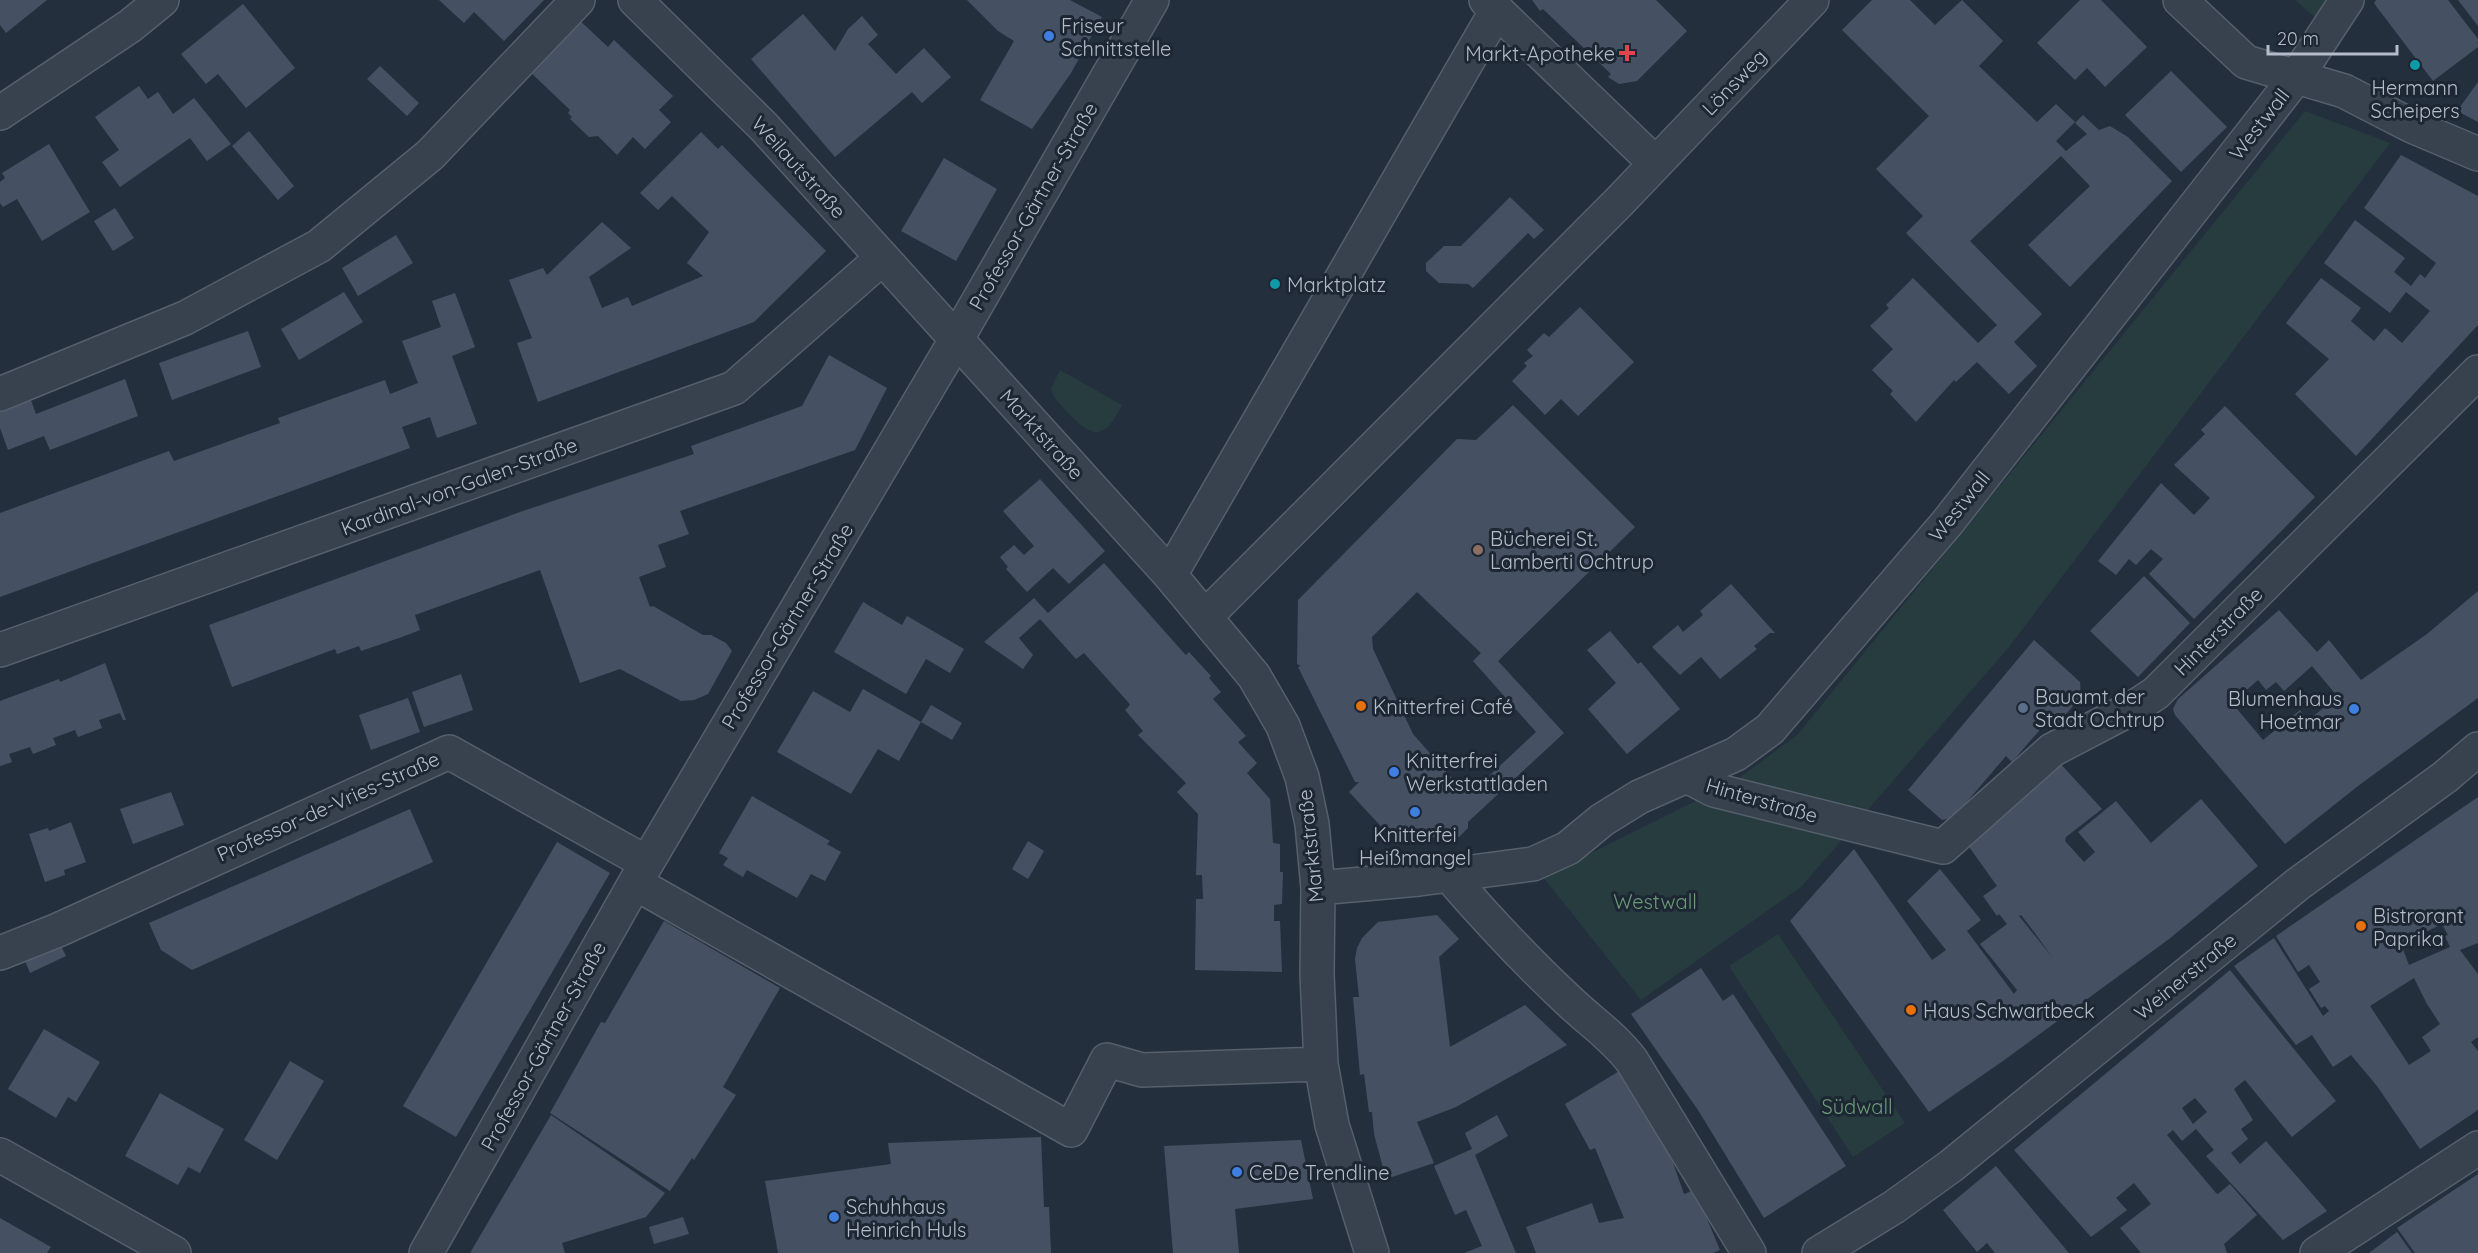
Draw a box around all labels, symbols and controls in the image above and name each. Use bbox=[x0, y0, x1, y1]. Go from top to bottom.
place label: Friseur Schnittstelle bbox=[1061, 13, 1171, 61]
scale bar bbox=[2268, 18, 2397, 56]
text: 20 m bbox=[2277, 27, 2319, 50]
marker: Friseur Schnittstelle bbox=[1042, 29, 1056, 43]
place label: Markt-Apotheke bbox=[1465, 41, 1615, 66]
street label: Lönsweg bbox=[1696, 44, 1772, 120]
marker: Markt-Apotheke bbox=[1620, 46, 1634, 60]
marker: Hermann Scheipers bbox=[2408, 58, 2422, 72]
place label: Hermann Scheipers bbox=[2370, 75, 2460, 123]
street label: Westwall bbox=[2223, 83, 2295, 165]
street label: Professor-Gärtner-Straße bbox=[963, 98, 1103, 314]
street label: Weilautstraße bbox=[747, 111, 851, 223]
place label: Marktplatz bbox=[1287, 272, 1386, 297]
marker: Marktplatz bbox=[1268, 277, 1282, 291]
street label: Marktstraße bbox=[995, 383, 1089, 485]
street label: Kardinal-von-Galen-Straße bbox=[337, 432, 581, 540]
street label: Westwall bbox=[1923, 466, 1995, 546]
street label: Professor-Gärtner-Straße bbox=[716, 519, 858, 733]
place label: Bücherei St. Lamberti Ochtrup bbox=[1490, 526, 1654, 574]
marker: Bücherei St. Lamberti Ochtrup bbox=[1471, 543, 1485, 557]
street label: Hinterstraße bbox=[2168, 581, 2268, 681]
place label: Bauamt der Stadt Ochtrup bbox=[2035, 684, 2165, 732]
place label: Blumenhaus Hoetmar bbox=[2228, 686, 2342, 734]
place label: Knitterfrei Café bbox=[1373, 694, 1513, 719]
marker: Knitterfrei Café bbox=[1354, 699, 1368, 713]
marker: Bauamt der Stadt Ochtrup bbox=[2016, 701, 2030, 715]
marker: Blumenhaus Hoetmar bbox=[2347, 702, 2361, 716]
street label: Professor-de-Vries-Straße bbox=[213, 746, 443, 866]
place label: Knitterfrei Werkstattladen bbox=[1406, 748, 1548, 796]
marker: Knitterfrei Werkstattladen bbox=[1387, 765, 1401, 779]
street label: Hinterstraße bbox=[1703, 772, 1821, 828]
street label: Marktstraße bbox=[1292, 788, 1328, 904]
marker: Knitterfei Heißmangel bbox=[1408, 805, 1422, 819]
place label: Knitterfei Heißmangel bbox=[1359, 822, 1471, 870]
park label: Westwall bbox=[1613, 889, 1697, 914]
place label: Bistrorant Paprika bbox=[2373, 903, 2464, 951]
marker: Bistrorant Paprika bbox=[2354, 919, 2368, 933]
street label: Weinerstraße bbox=[2129, 927, 2241, 1025]
street label: Professor-Gärtner-Straße bbox=[475, 937, 611, 1155]
place label: Haus Schwartbeck bbox=[1923, 998, 2095, 1023]
marker: Haus Schwartbeck bbox=[1904, 1003, 1918, 1017]
park label: Südwall bbox=[1821, 1094, 1893, 1119]
place label: CeDe Trendline bbox=[1249, 1160, 1390, 1185]
marker: CeDe Trendline bbox=[1230, 1165, 1244, 1179]
place label: Schuhhaus Heinrich Huls bbox=[846, 1194, 966, 1242]
marker: Schuhhaus Heinrich Huls bbox=[827, 1210, 841, 1224]

